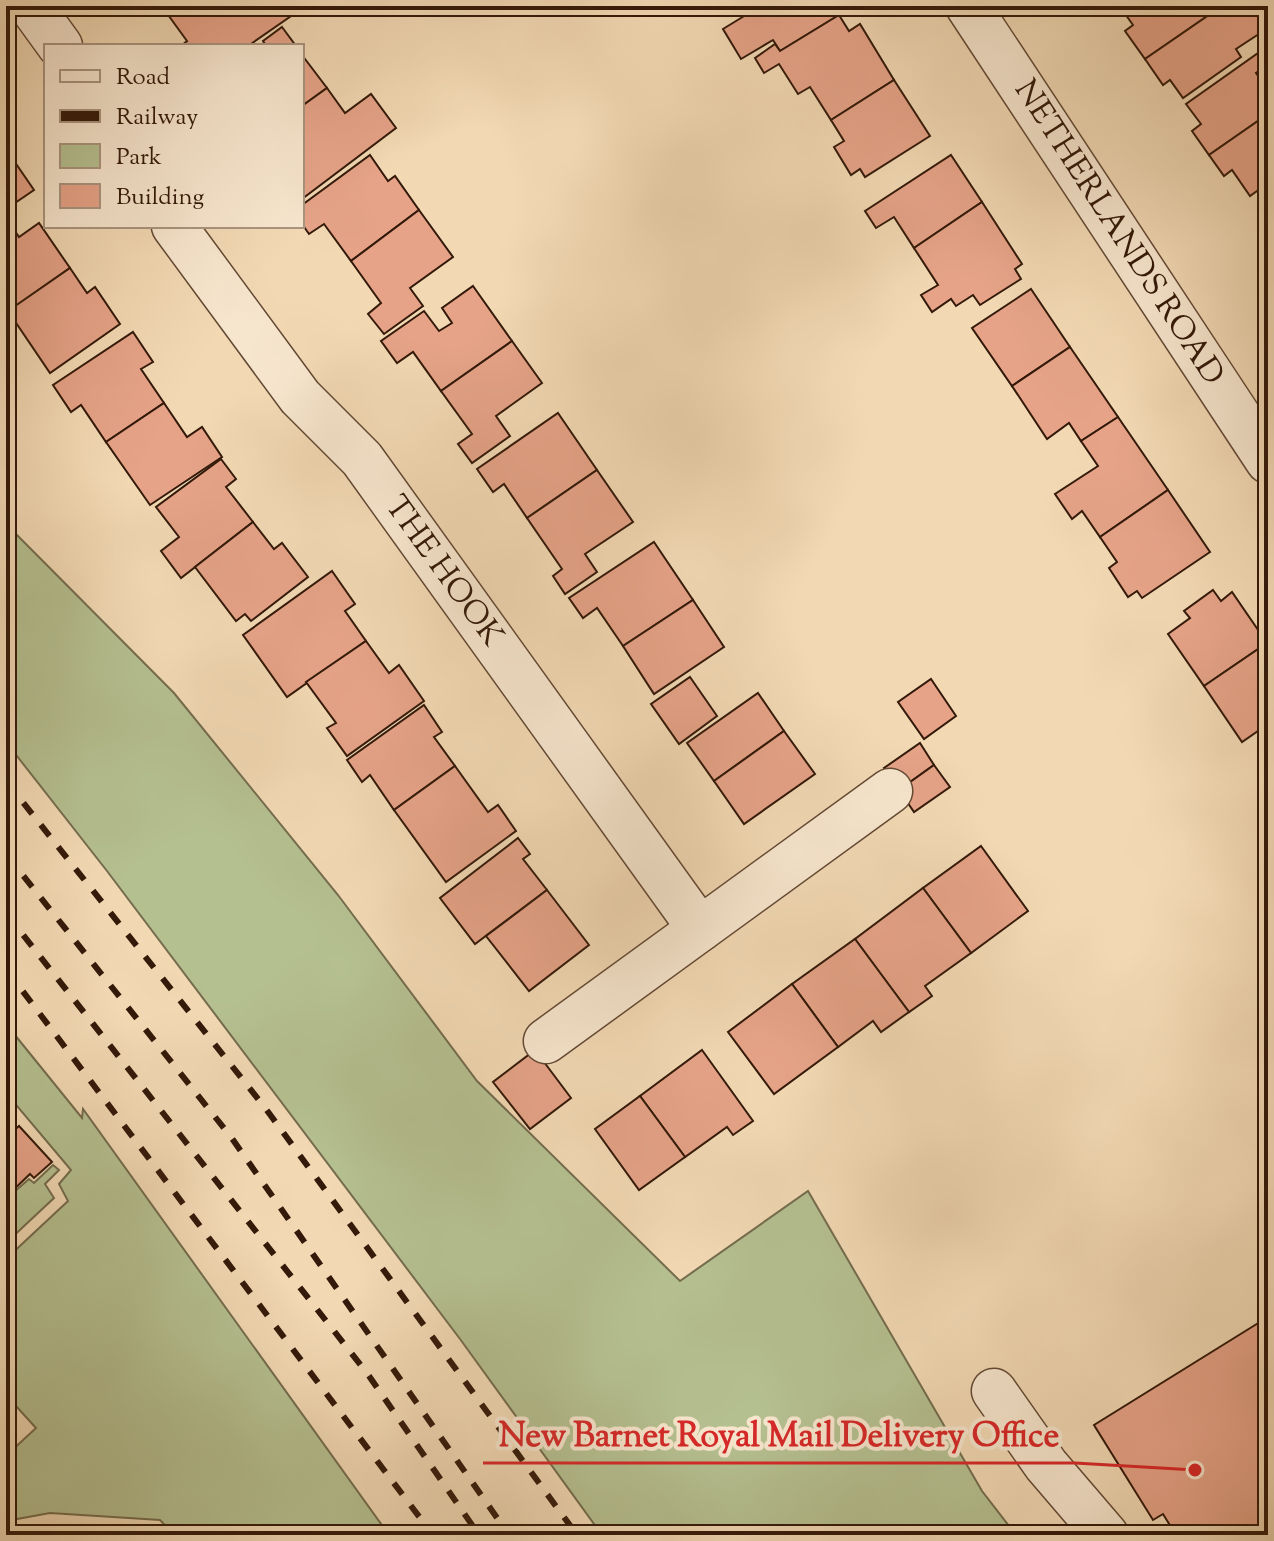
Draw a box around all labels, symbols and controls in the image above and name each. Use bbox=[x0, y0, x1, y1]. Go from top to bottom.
legend bbox=[44, 44, 304, 228]
text: Road bbox=[116, 61, 170, 95]
street label: NETHERLANDS ROAD bbox=[1002, 71, 1234, 395]
text: Railway bbox=[116, 101, 198, 135]
text: Park bbox=[116, 141, 162, 175]
text: Building bbox=[116, 181, 205, 215]
street label: THE HOOK bbox=[372, 487, 514, 657]
callout: New Barnet Royal Mail Delivery Office bbox=[483, 1405, 1075, 1463]
text: New Barnet Royal Mail Delivery Office bbox=[499, 1413, 1059, 1462]

